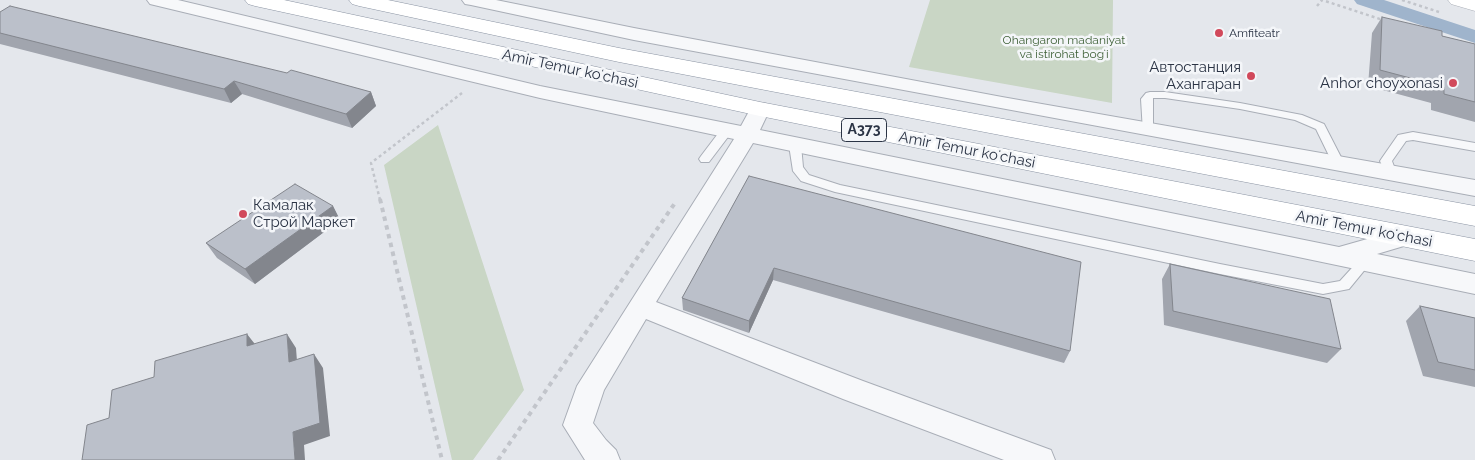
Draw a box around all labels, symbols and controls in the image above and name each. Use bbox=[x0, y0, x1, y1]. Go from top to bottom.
place label: Amfiteatr bbox=[1229, 26, 1280, 40]
marker: Amfiteatr bbox=[1213, 27, 1225, 39]
park label: Ohangaron madaniyat va istirohat bogʻi bbox=[1003, 33, 1125, 61]
street label: Amir Temur koʻchasi bbox=[500, 46, 640, 92]
place label: Автостанция Ахангаран bbox=[1149, 58, 1241, 93]
marker: Автостанция Ахангаран bbox=[1245, 70, 1257, 82]
place label: Anhor choyxonasi bbox=[1320, 74, 1443, 92]
marker: Anhor choyxonasi bbox=[1447, 77, 1459, 89]
road number: A373 bbox=[842, 118, 886, 142]
street label: Amir Temur koʻchasi bbox=[897, 128, 1037, 172]
place label: Камалак Строй Маркет bbox=[253, 196, 355, 231]
street label: Amir Temur koʻchasi bbox=[1294, 207, 1434, 251]
marker: Камалак Строй Маркет bbox=[237, 208, 249, 220]

